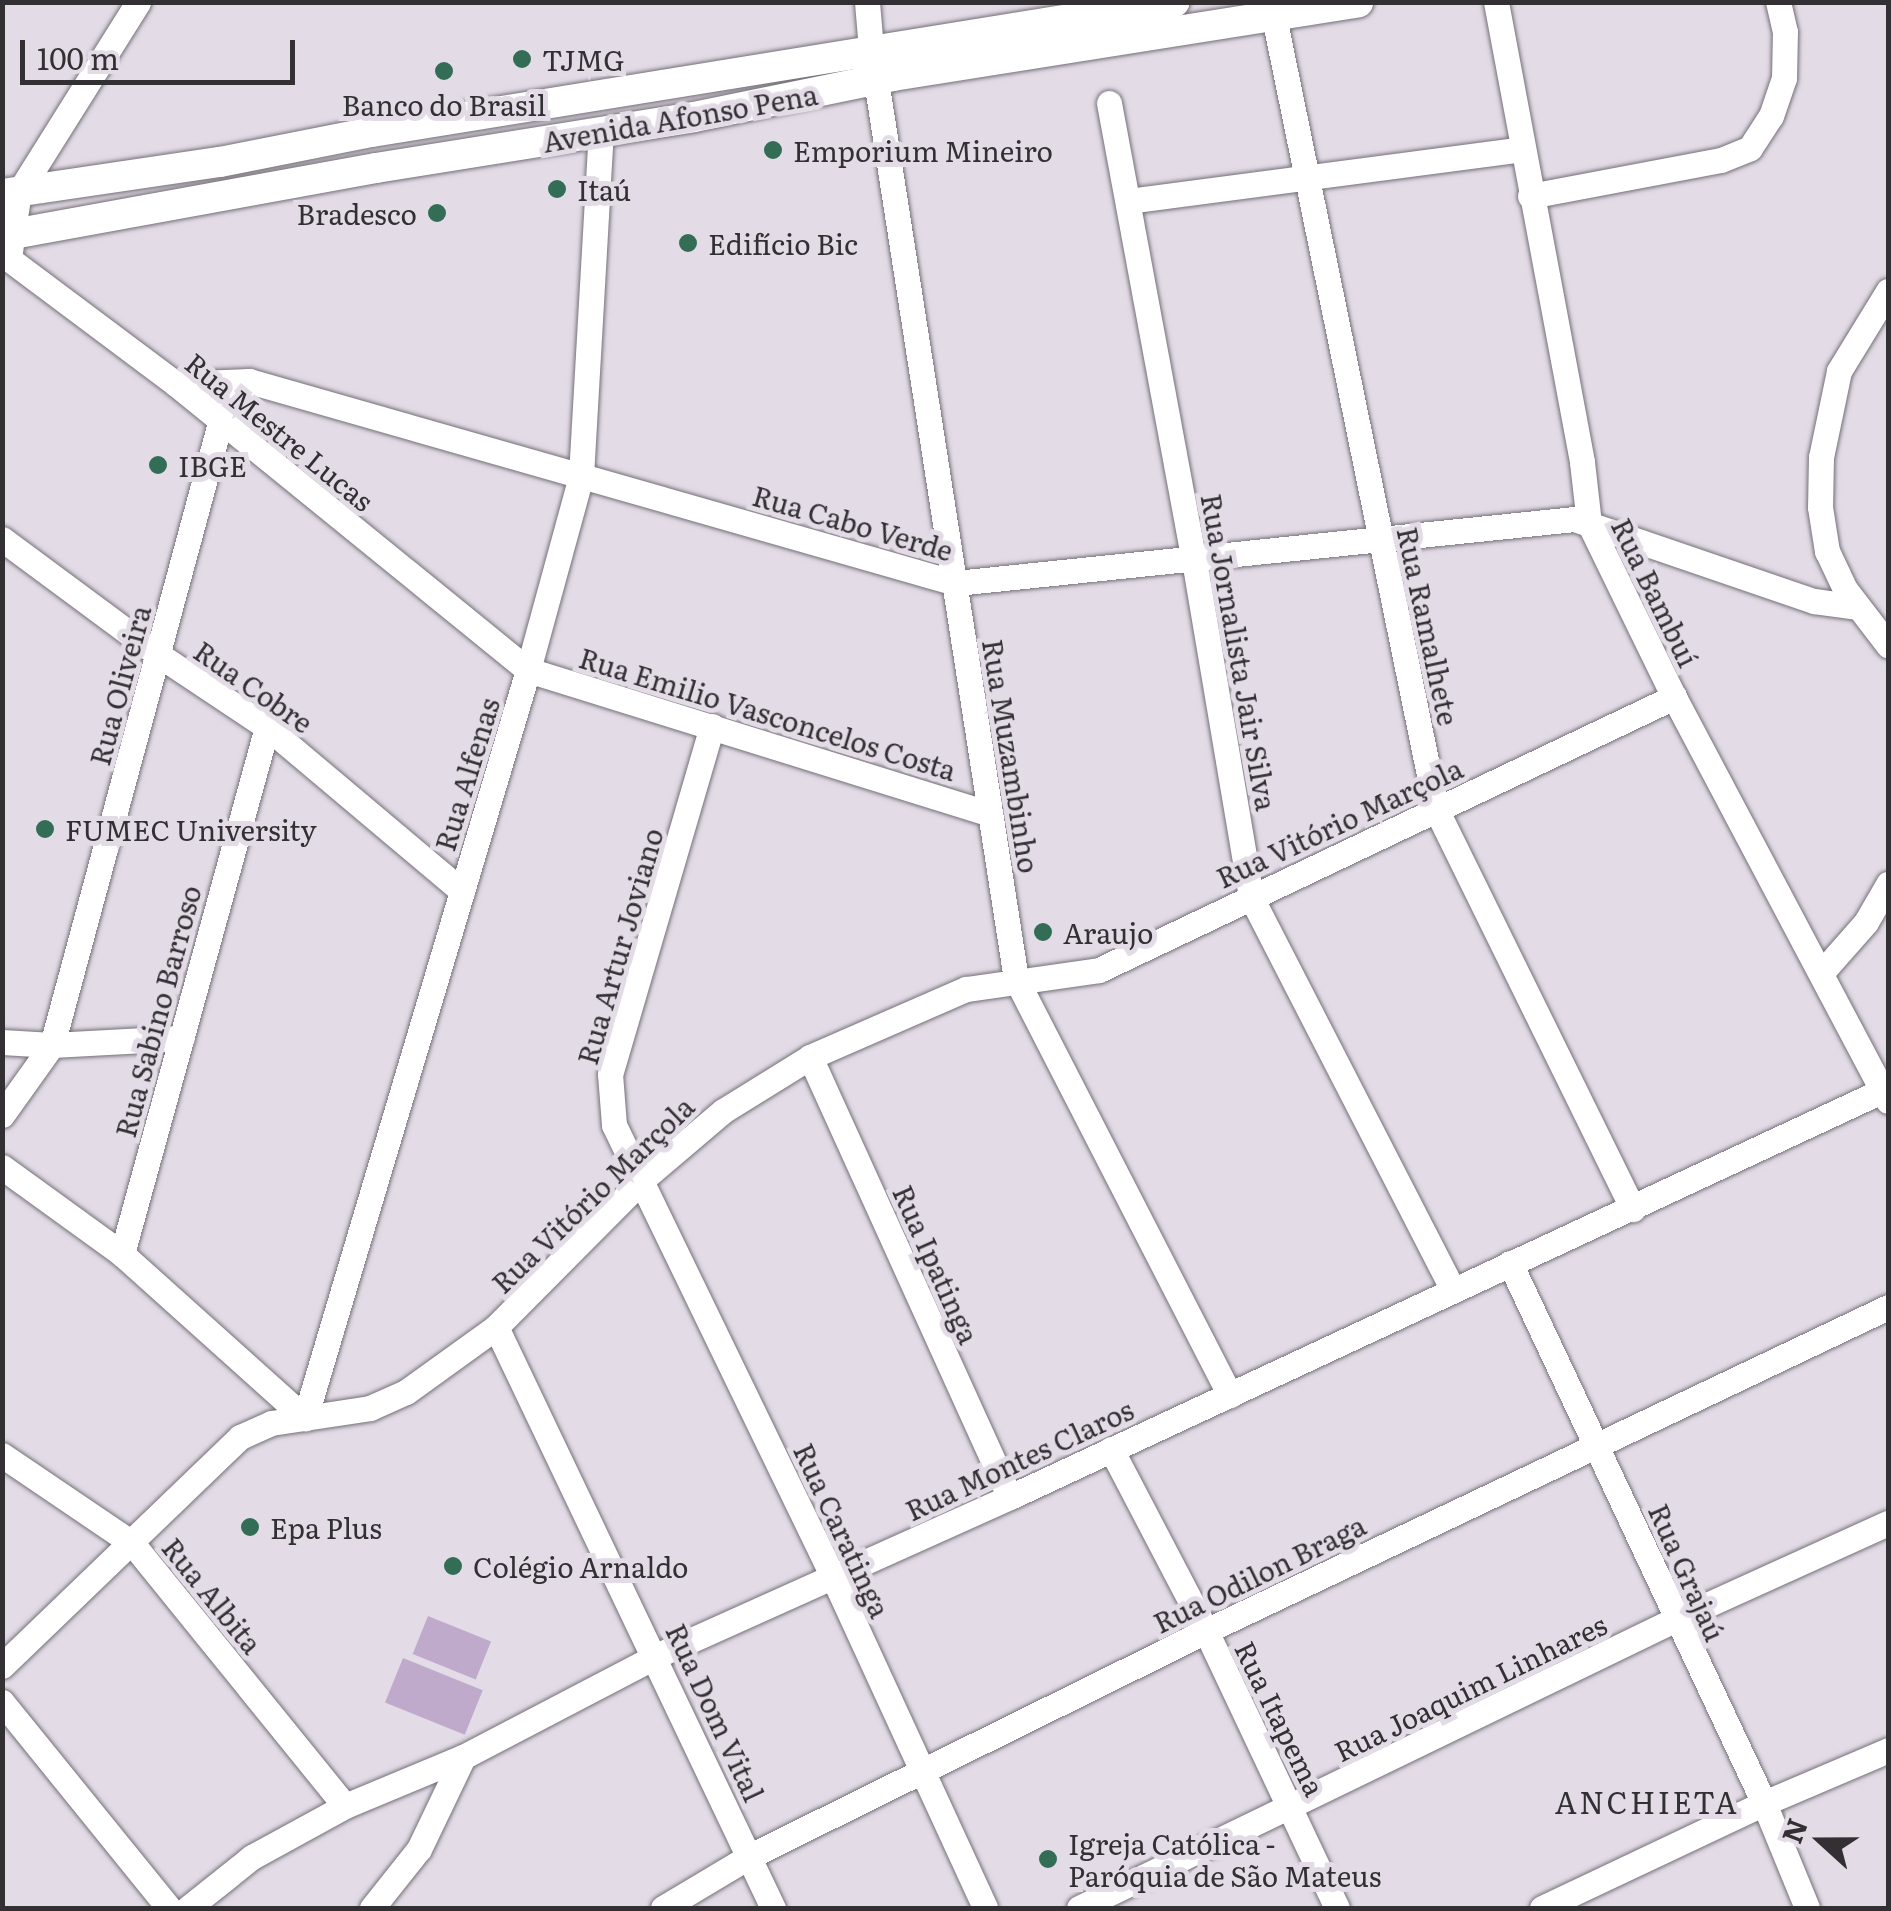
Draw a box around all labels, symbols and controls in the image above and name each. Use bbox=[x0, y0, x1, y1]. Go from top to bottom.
scale bar bbox=[25, 20, 300, 82]
text: 100 m bbox=[37, 35, 119, 79]
place label: TJMG bbox=[542, 42, 624, 76]
marker: TJMG bbox=[511, 48, 533, 70]
marker: Banco do Brasil bbox=[433, 60, 455, 82]
street label: Avenida Afonso Pena bbox=[540, 76, 820, 158]
place label: Banco do Brasil bbox=[342, 87, 546, 121]
place label: Emporium Mineiro bbox=[793, 133, 1053, 167]
marker: Emporium Mineiro bbox=[762, 139, 784, 161]
place label: Itaú bbox=[577, 172, 631, 206]
marker: Itaú bbox=[546, 178, 568, 200]
place label: Bradesco bbox=[296, 196, 417, 230]
marker: Bradesco bbox=[426, 202, 448, 224]
place label: Edifício Bic bbox=[708, 226, 858, 260]
marker: Edifício Bic bbox=[677, 232, 699, 254]
street label: Rua Mestre Lucas bbox=[179, 345, 381, 517]
place label: IBGE bbox=[178, 448, 247, 482]
marker: IBGE bbox=[147, 454, 169, 476]
street label: Rua Cabo Verde bbox=[749, 477, 957, 567]
street label: Rua Jornalista Jair Silva bbox=[1196, 491, 1284, 813]
street label: Rua Bambuí bbox=[1606, 512, 1706, 672]
street label: Rua Ramalhete bbox=[1392, 524, 1466, 728]
street label: Rua Oliveira bbox=[81, 601, 157, 769]
street label: Rua Cobre bbox=[188, 633, 320, 739]
street label: Rua Muzambinho bbox=[977, 637, 1047, 875]
street label: Rua Emilio Vasconcelos Costa bbox=[575, 640, 961, 786]
street label: Rua Alfenas bbox=[427, 693, 505, 855]
street label: Rua Vitório Marçola bbox=[1211, 750, 1467, 894]
place label: FUMEC University bbox=[65, 812, 317, 846]
marker: FUMEC University bbox=[34, 818, 56, 840]
street label: Rua Artur Joviano bbox=[569, 824, 669, 1068]
street label: Rua Sabino Barroso bbox=[107, 881, 207, 1141]
place label: Araujo bbox=[1063, 915, 1153, 949]
marker: Araujo bbox=[1032, 921, 1054, 943]
street label: Rua Vitório Marçola bbox=[484, 1089, 700, 1299]
street label: Rua Ipatinga bbox=[887, 1179, 987, 1349]
street label: Rua Montes Claros bbox=[900, 1391, 1138, 1527]
street label: Rua Caratinga bbox=[788, 1437, 898, 1623]
street label: Rua Grajaú bbox=[1643, 1498, 1733, 1646]
street label: Rua Odilon Braga bbox=[1147, 1507, 1371, 1639]
place label: Epa Plus bbox=[270, 1510, 382, 1544]
marker: Epa Plus bbox=[239, 1516, 261, 1538]
street label: Rua Albita bbox=[156, 1530, 270, 1660]
place label: Colégio Arnaldo bbox=[473, 1549, 688, 1583]
marker: Colégio Arnaldo bbox=[442, 1555, 464, 1577]
street label: Rua Joaquim Linhares bbox=[1329, 1606, 1611, 1768]
street label: Rua Dom Vital bbox=[660, 1618, 772, 1806]
street label: Rua Itapema bbox=[1229, 1635, 1333, 1801]
district label: ANCHIETA bbox=[1555, 1783, 1739, 1819]
north arrow bbox=[1771, 1791, 1871, 1891]
text: N bbox=[1769, 1812, 1817, 1849]
place label: Igreja Católica - Paróquia de São Mateus bbox=[1068, 1826, 1381, 1892]
marker: Igreja Católica - Paróquia de São Mateus bbox=[1037, 1848, 1059, 1870]

